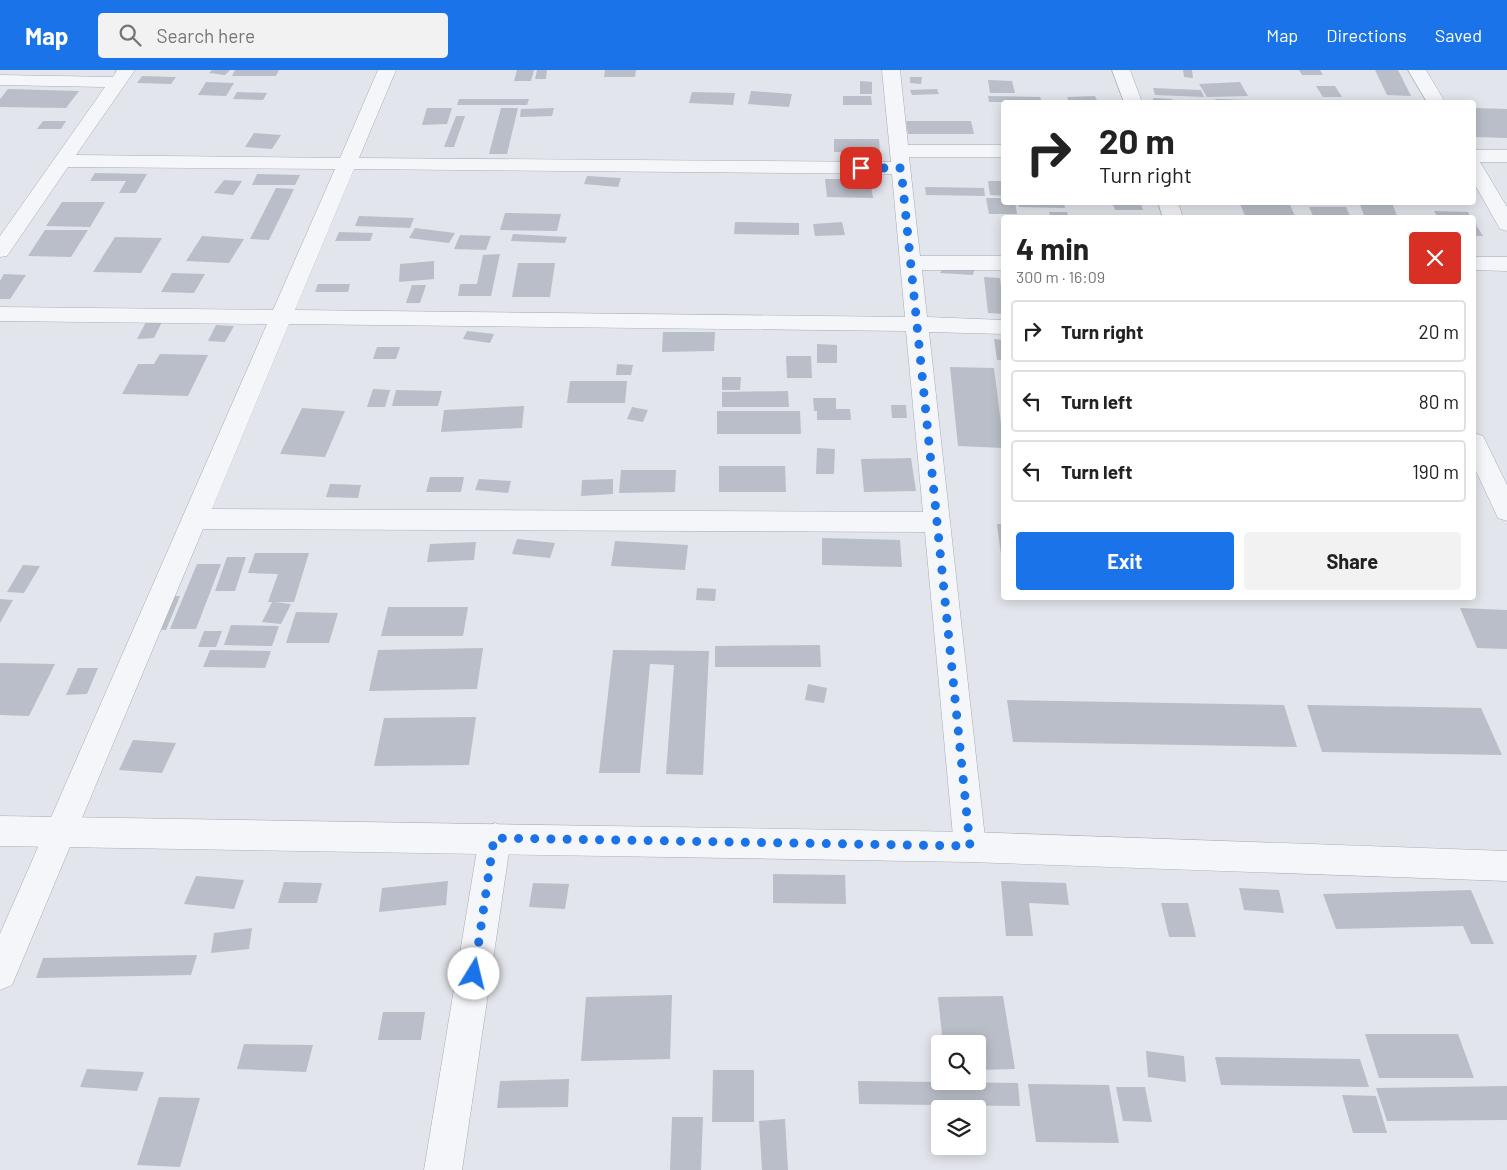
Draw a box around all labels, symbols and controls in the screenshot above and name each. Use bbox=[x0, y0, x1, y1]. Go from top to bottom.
search box bbox=[98, 13, 448, 58]
text: Map bbox=[25, 21, 68, 50]
icon: search bbox=[116, 21, 144, 49]
text: Search here bbox=[156, 24, 255, 47]
text: Map bbox=[1266, 24, 1298, 46]
text: Directions bbox=[1326, 24, 1407, 46]
text: Saved bbox=[1435, 24, 1482, 46]
text: 20 m bbox=[1099, 119, 1175, 161]
icon: right bbox=[1016, 120, 1081, 185]
pin bbox=[840, 147, 882, 189]
icon: arrive bbox=[847, 154, 875, 182]
text: Turn right bbox=[1099, 161, 1192, 187]
text: 4 min bbox=[1016, 230, 1089, 266]
button: close bbox=[1409, 232, 1461, 284]
text: 300 m · 16:09 bbox=[1016, 267, 1105, 286]
icon: right bbox=[1018, 317, 1046, 345]
text: Turn right bbox=[1061, 320, 1143, 343]
text: 20 m bbox=[1419, 320, 1459, 343]
icon: left bbox=[1018, 387, 1046, 415]
text: Turn left bbox=[1061, 390, 1132, 413]
text: 80 m bbox=[1419, 390, 1459, 413]
icon: left bbox=[1018, 457, 1046, 485]
text: Turn left bbox=[1061, 460, 1132, 483]
text: 190 m bbox=[1412, 460, 1459, 483]
button: Exit bbox=[1016, 532, 1234, 590]
button: Share bbox=[1244, 532, 1461, 590]
position arrow bbox=[447, 947, 499, 999]
map controls bbox=[931, 1035, 986, 1155]
button: search bbox=[931, 1035, 986, 1090]
button: layers bbox=[931, 1100, 986, 1155]

